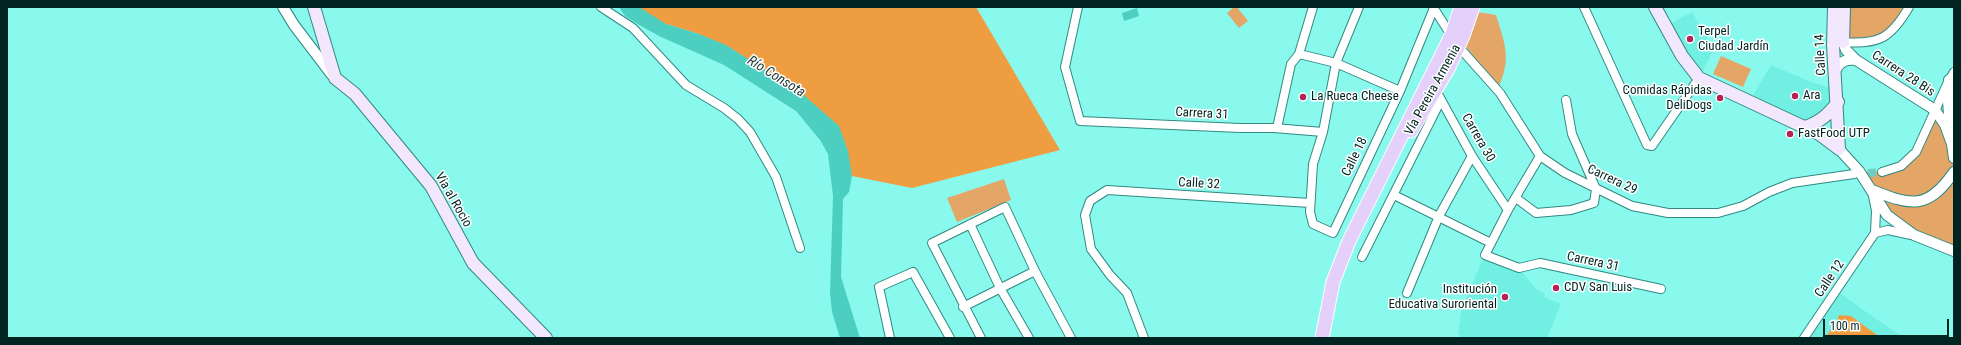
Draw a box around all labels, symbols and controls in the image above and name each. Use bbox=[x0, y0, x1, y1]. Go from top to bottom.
place label: Terpel Ciudad Jardín bbox=[1698, 24, 1769, 55]
marker: Terpel Ciudad Jardín bbox=[1685, 34, 1695, 44]
street label: Calle 14 bbox=[1812, 34, 1830, 76]
street label: Vía Pereira Armenia bbox=[1402, 42, 1464, 138]
street label: Carrera 28 Bis bbox=[1868, 48, 1938, 100]
water label: Río Consota bbox=[744, 53, 808, 101]
place label: Comidas Rápidas DeliDogs bbox=[1623, 83, 1712, 114]
place label: Ara bbox=[1803, 88, 1820, 104]
place label: La Rueca Cheese bbox=[1311, 89, 1399, 105]
marker: Ara bbox=[1790, 91, 1800, 101]
marker: La Rueca Cheese bbox=[1298, 92, 1308, 102]
marker: Comidas Rápidas DeliDogs bbox=[1715, 93, 1725, 103]
street label: Carrera 31 bbox=[1175, 105, 1229, 123]
street label: Carrera 30 bbox=[1458, 111, 1498, 165]
place label: FastFood UTP bbox=[1798, 126, 1870, 142]
marker: FastFood UTP bbox=[1785, 129, 1795, 139]
street label: Calle 18 bbox=[1339, 135, 1371, 179]
street label: Carrera 29 bbox=[1585, 162, 1639, 198]
street label: Via al Rocio bbox=[431, 170, 475, 230]
street label: Calle 32 bbox=[1178, 175, 1220, 193]
street label: Carrera 31 bbox=[1565, 249, 1621, 275]
street label: Calle 12 bbox=[1812, 257, 1848, 301]
place label: CDV San Luis bbox=[1564, 280, 1632, 296]
place label: Institución Educativa Suroriental bbox=[1388, 282, 1497, 313]
marker: CDV San Luis bbox=[1551, 283, 1561, 293]
marker: Institución Educativa Suroriental bbox=[1500, 292, 1510, 302]
scale bar bbox=[1825, 311, 1951, 337]
text: 100 m bbox=[1830, 319, 1860, 333]

